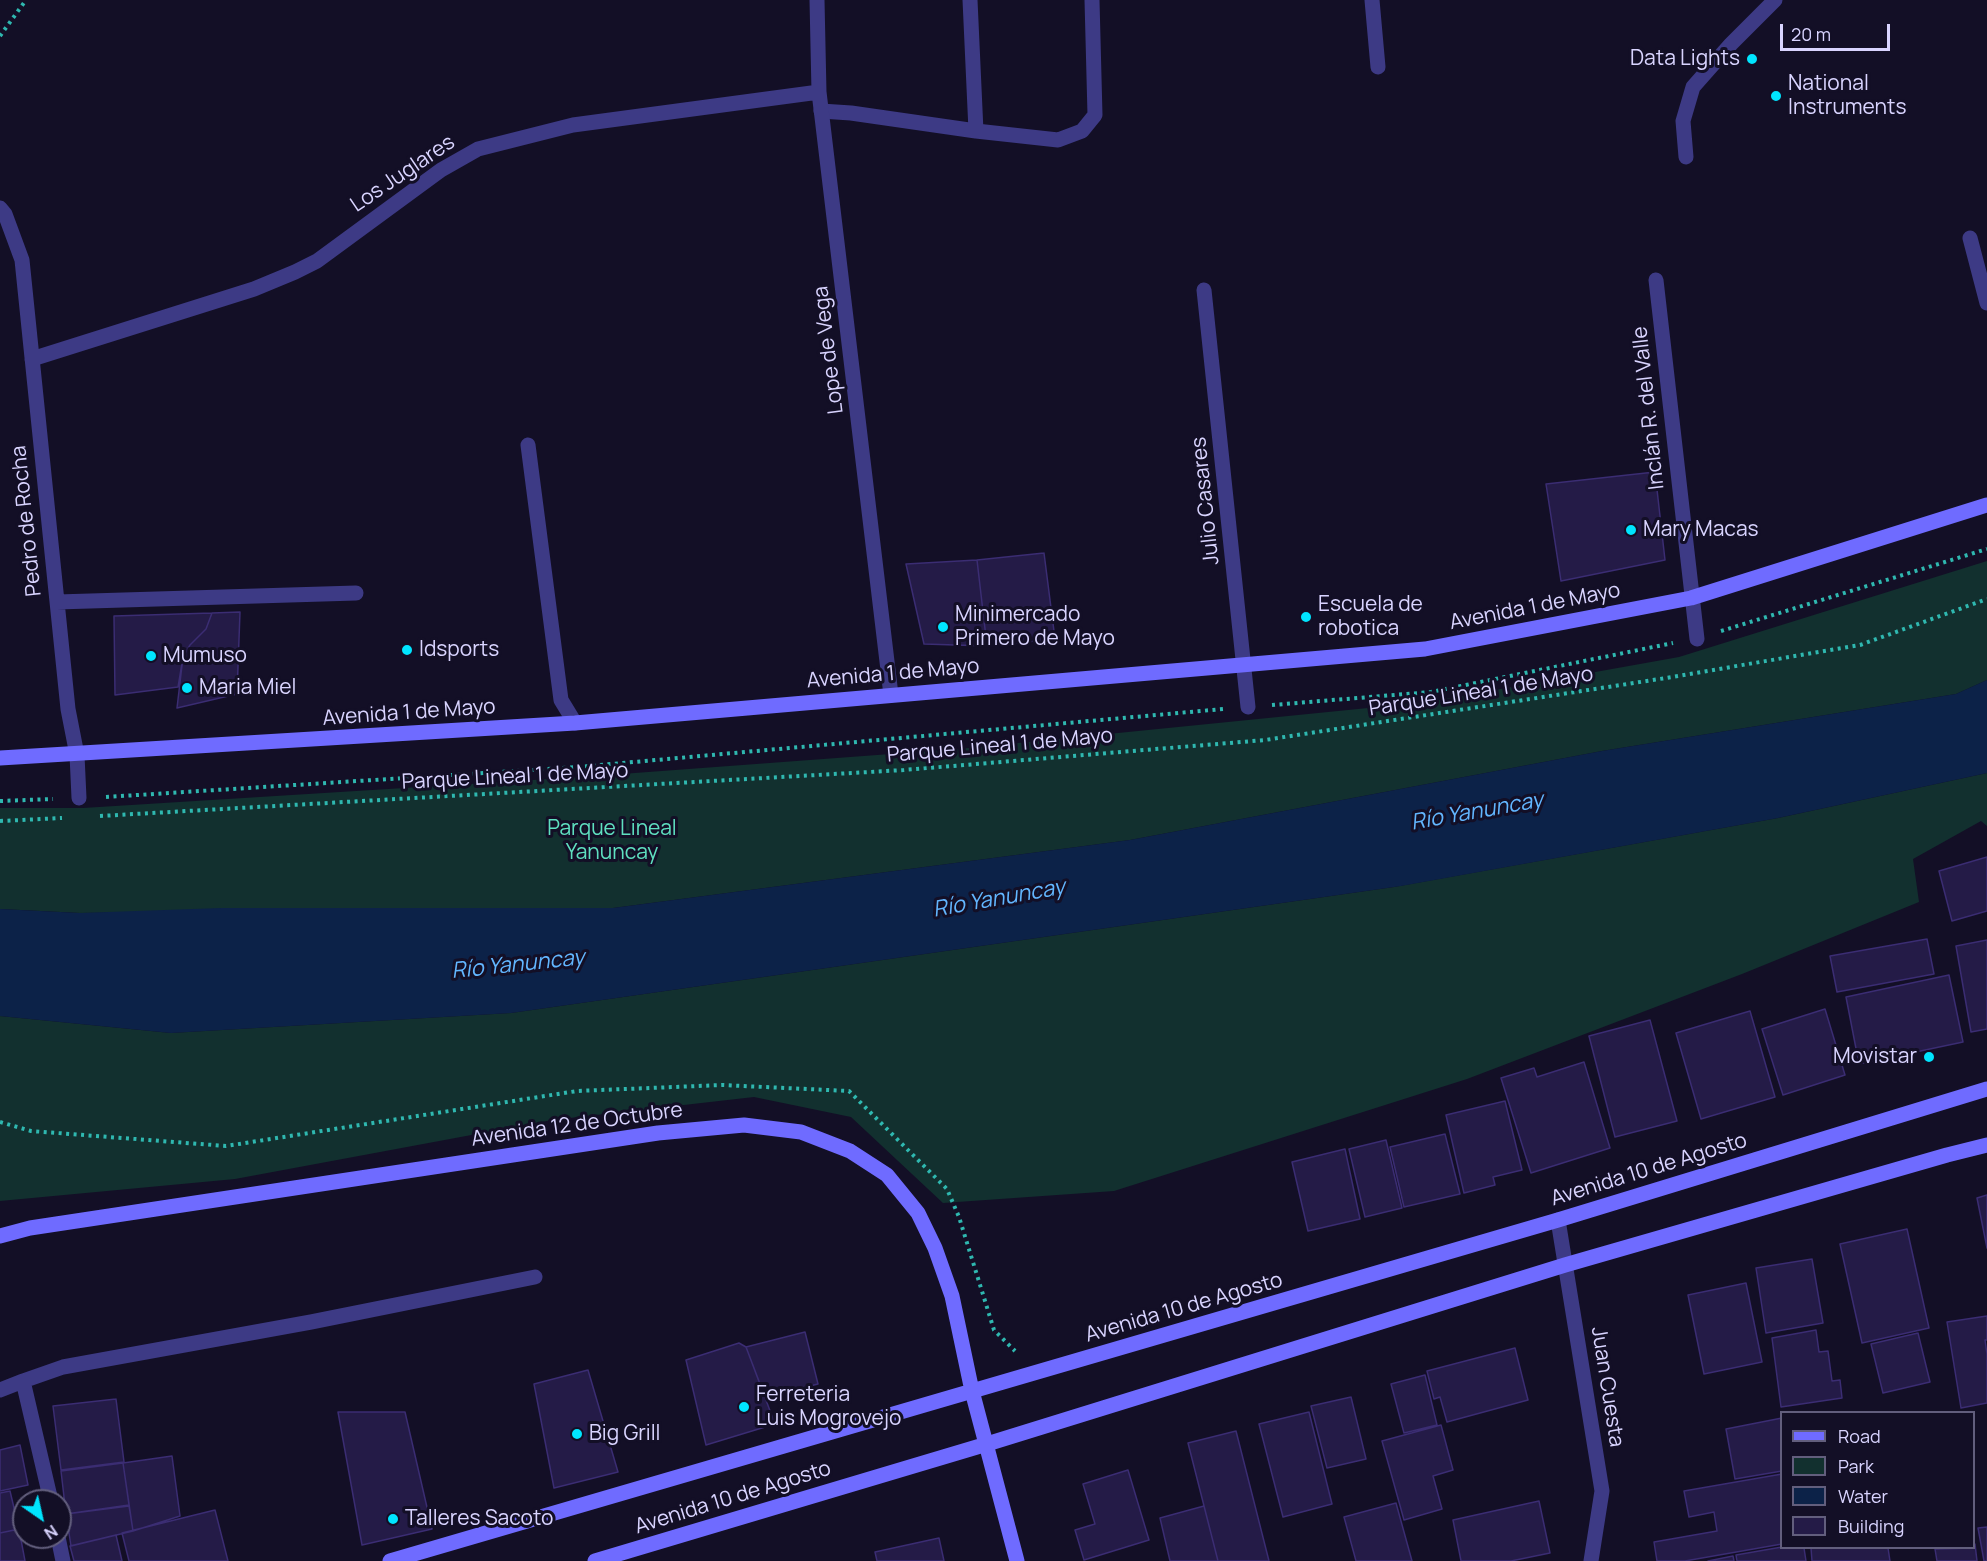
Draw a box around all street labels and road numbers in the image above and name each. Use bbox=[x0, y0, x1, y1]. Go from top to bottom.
street label: Los Juglares bbox=[346, 130, 460, 218]
street label: Lope de Vega bbox=[809, 285, 849, 415]
street label: Inclán R. del Valle bbox=[1628, 325, 1670, 491]
street label: Julio Casares bbox=[1187, 436, 1225, 566]
street label: Pedro de Rocha bbox=[7, 444, 47, 598]
street label: Avenida 1 de Mayo bbox=[1447, 578, 1623, 636]
street label: Avenida 1 de Mayo bbox=[806, 654, 980, 694]
street label: Parque Lineal 1 de Mayo bbox=[1367, 662, 1595, 722]
street label: Avenida 1 de Mayo bbox=[322, 694, 496, 732]
street label: Parque Lineal 1 de Mayo bbox=[886, 724, 1114, 768]
street label: Parque Lineal 1 de Mayo bbox=[401, 758, 629, 796]
street label: Avenida 12 de Octubre bbox=[470, 1098, 684, 1152]
street label: Avenida 10 de Agosto bbox=[1548, 1128, 1750, 1212]
street label: Avenida 10 de Agosto bbox=[1082, 1268, 1286, 1348]
street label: Juan Cuesta bbox=[1585, 1325, 1629, 1449]
street label: Avenida 10 de Agosto bbox=[632, 1456, 834, 1540]

